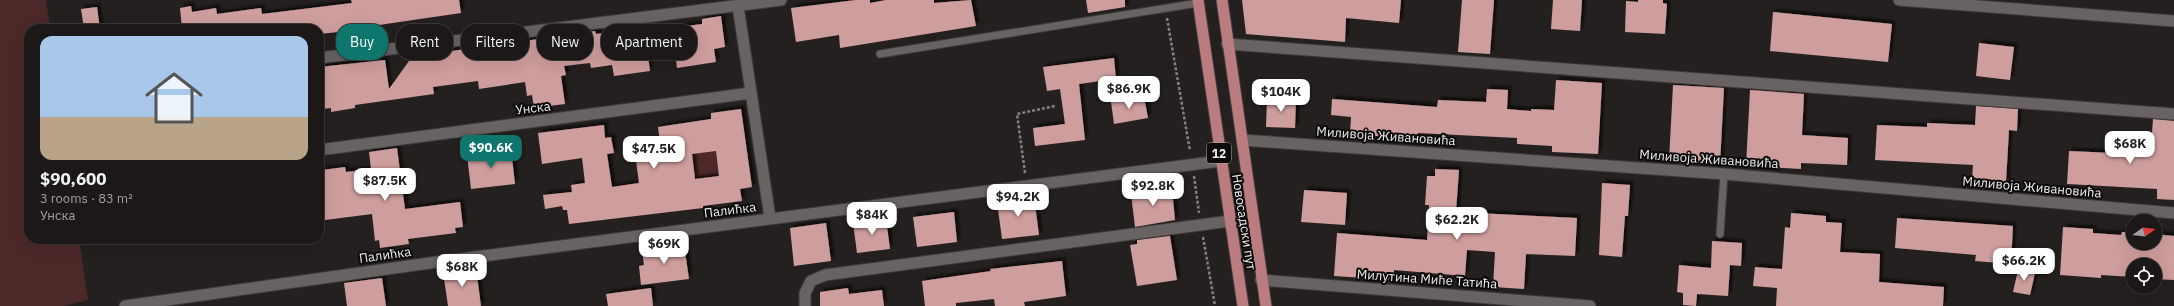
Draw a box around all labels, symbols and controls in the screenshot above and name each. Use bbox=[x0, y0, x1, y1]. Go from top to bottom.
chip: Buy bbox=[336, 24, 388, 60]
chip: Rent bbox=[396, 24, 453, 60]
chip: Filters bbox=[461, 24, 529, 60]
chip: New bbox=[537, 24, 593, 60]
chip: Apartment bbox=[601, 24, 697, 60]
icon: home bbox=[138, 62, 210, 134]
pin: $86.9K bbox=[1096, 76, 1162, 110]
pin: $104K bbox=[1253, 79, 1309, 113]
text: $86.9K bbox=[1107, 80, 1151, 97]
text: $104K bbox=[1261, 83, 1301, 100]
street label: Унска bbox=[514, 97, 552, 119]
street label: Миливоја Живановића bbox=[1316, 123, 1456, 149]
pin: $68K bbox=[2106, 131, 2154, 165]
pin: $90.6K bbox=[458, 135, 524, 169]
text: $68K bbox=[2114, 135, 2146, 152]
pin: $47.5K bbox=[621, 136, 687, 170]
text: $90.6K bbox=[469, 139, 513, 156]
text: $47.5K bbox=[632, 140, 676, 157]
road number: 12 bbox=[1207, 143, 1231, 163]
street label: Миливоја Живановића bbox=[1639, 146, 1779, 172]
text: $90,600 bbox=[40, 168, 107, 190]
pin: $87.5K bbox=[352, 168, 418, 202]
text: $87.5K bbox=[363, 172, 407, 189]
street label: Миливоја Живановића bbox=[1962, 172, 2102, 202]
pin: $92.8K bbox=[1120, 173, 1186, 207]
street label: Новосадски пут bbox=[1228, 173, 1260, 271]
text: $92.8K bbox=[1131, 177, 1175, 194]
pin: $94.2K bbox=[985, 184, 1051, 218]
text: $94.2K bbox=[996, 188, 1040, 205]
text: 3 rooms · 83 m² bbox=[40, 190, 133, 207]
street label: Палићка bbox=[703, 198, 757, 222]
pin: $84K bbox=[848, 202, 896, 236]
text: $84K bbox=[856, 206, 888, 223]
text: Унска bbox=[40, 207, 75, 224]
pin: $62.2K bbox=[1424, 207, 1490, 241]
text: $62.2K bbox=[1435, 211, 1479, 228]
north arrow bbox=[2126, 214, 2162, 250]
map controls bbox=[2126, 214, 2162, 294]
pin: $69K bbox=[640, 231, 688, 265]
text: $69K bbox=[648, 235, 680, 252]
street label: Палићка bbox=[358, 243, 412, 267]
pin: $66.2K bbox=[1991, 248, 2057, 282]
text: $66.2K bbox=[2002, 252, 2046, 269]
pin: $68K bbox=[438, 254, 486, 288]
text: $68K bbox=[446, 258, 478, 275]
button: locate bbox=[2126, 258, 2162, 294]
street label: Милутина Миће Татића bbox=[1356, 266, 1498, 292]

